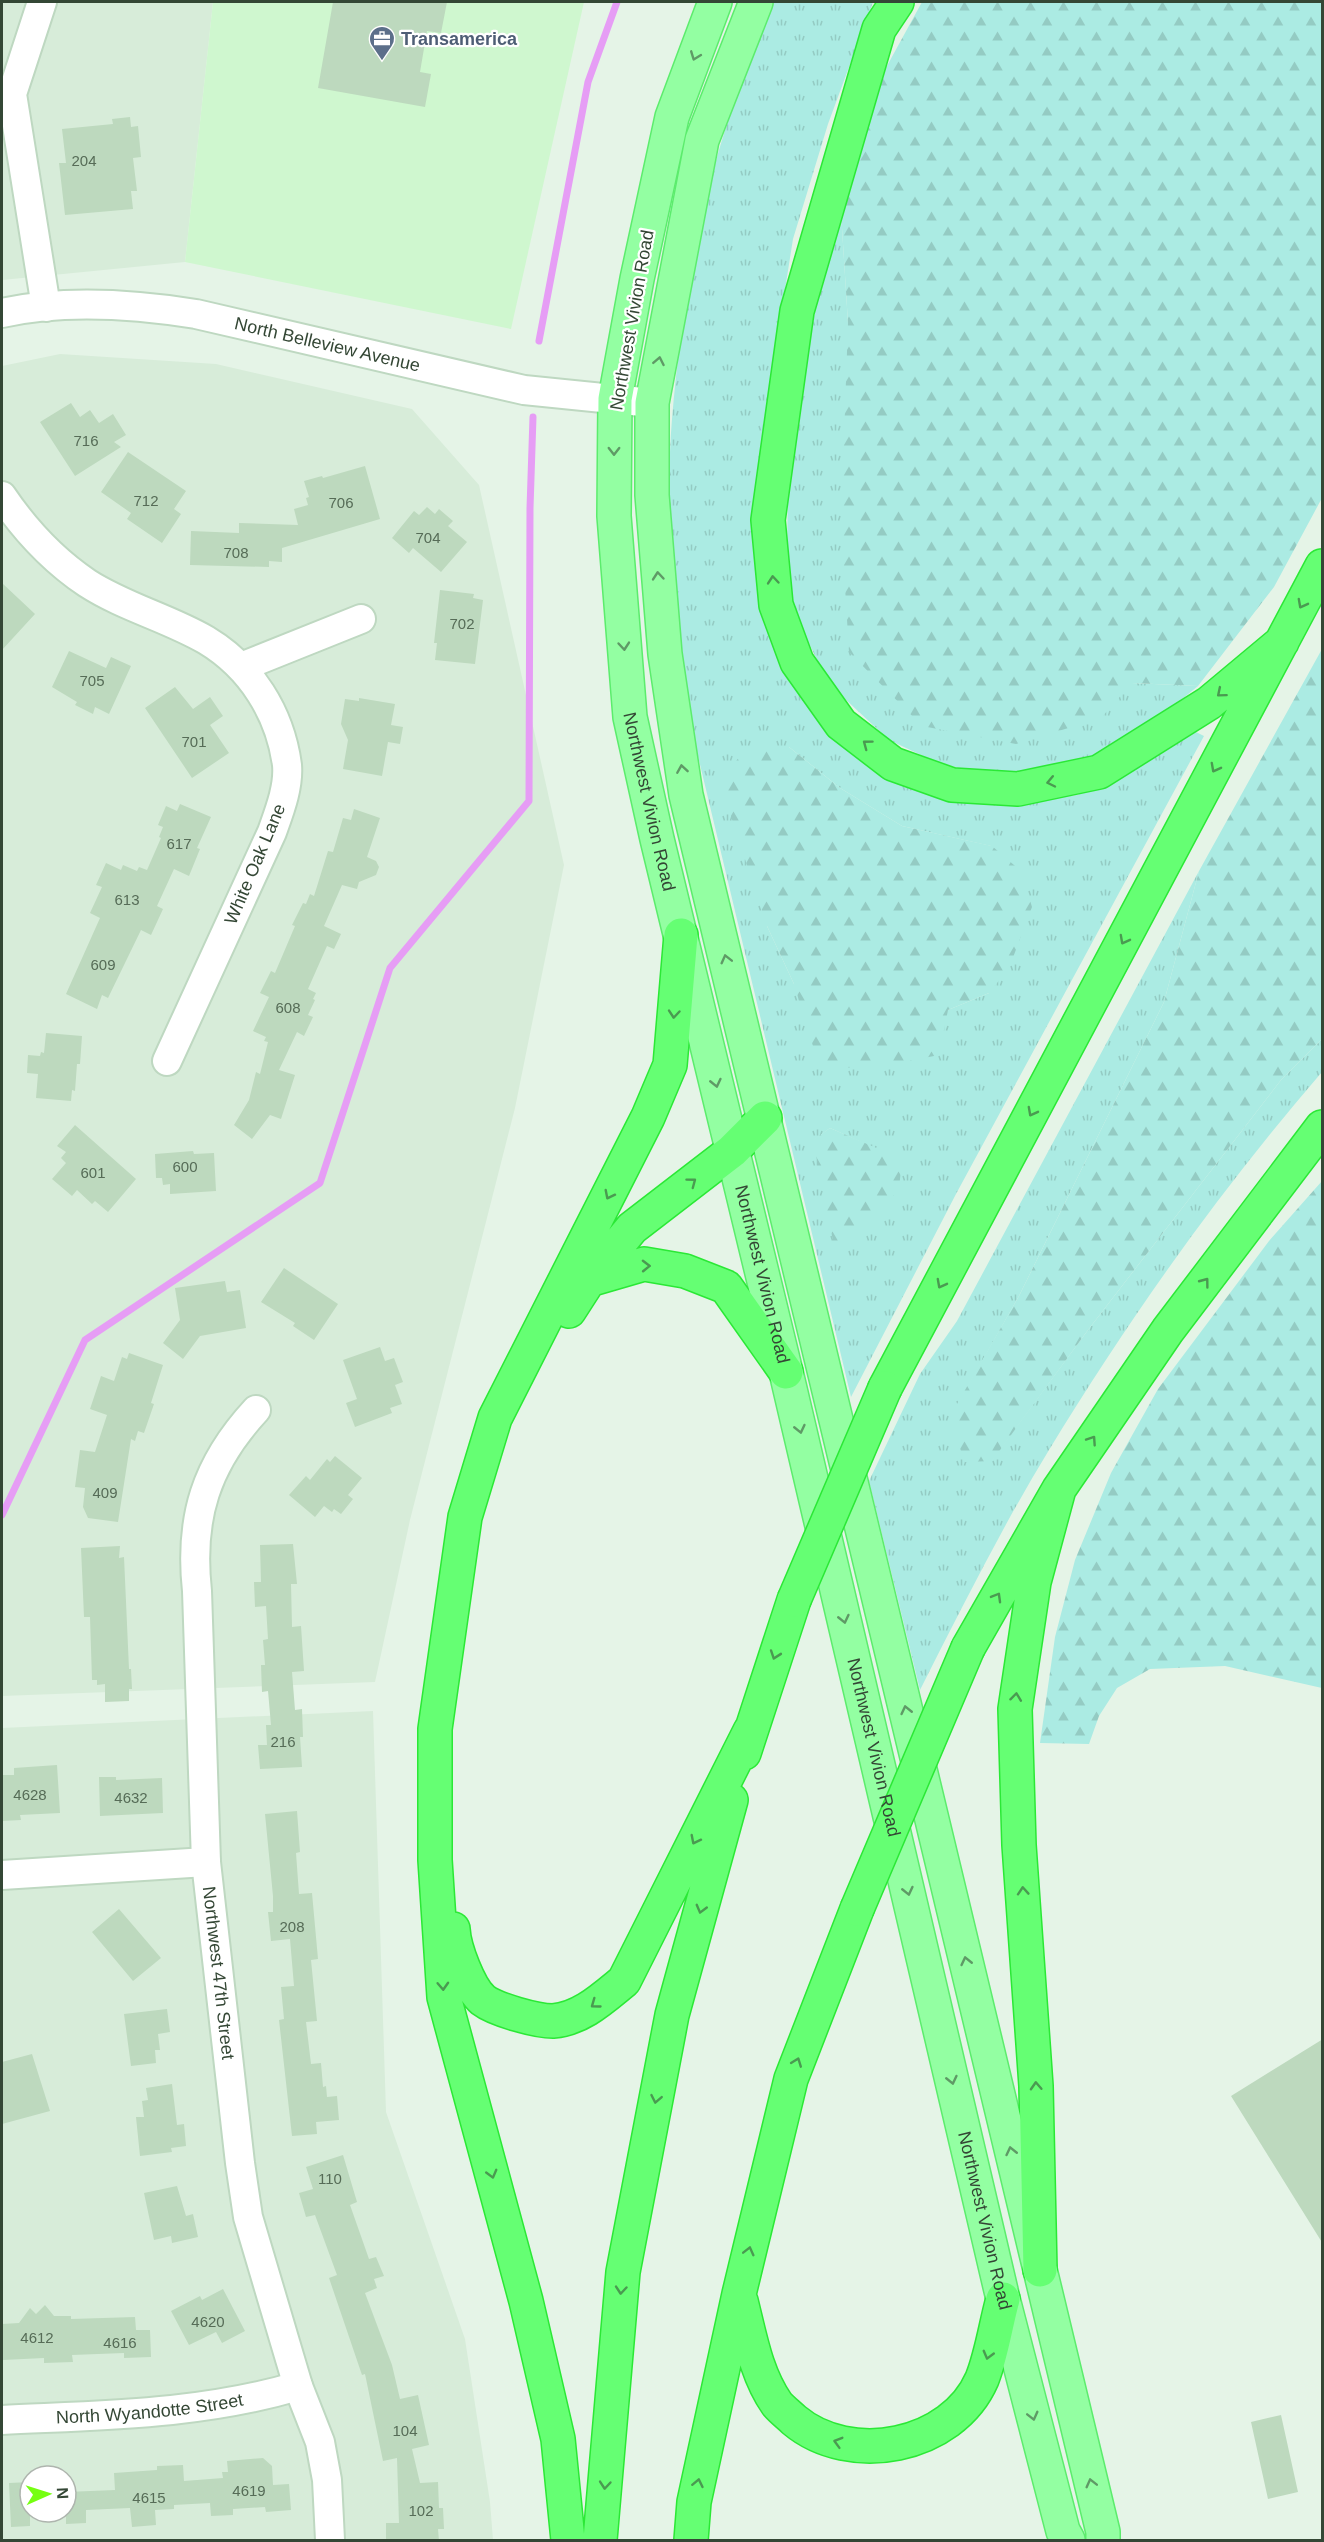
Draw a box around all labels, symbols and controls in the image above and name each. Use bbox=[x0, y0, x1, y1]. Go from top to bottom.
office icon: Transamerica bbox=[367, 24, 397, 62]
place label: Transamerica bbox=[401, 29, 518, 49]
one-way arrow bbox=[689, 50, 702, 61]
house number: 204 bbox=[71, 152, 97, 169]
street label: Northwest Vivion Road bbox=[606, 228, 658, 412]
street label: North Belleview Avenue bbox=[233, 313, 422, 376]
one-way arrow bbox=[652, 356, 665, 366]
house number: 716 bbox=[73, 432, 99, 449]
one-way arrow bbox=[608, 447, 621, 456]
house number: 712 bbox=[133, 492, 159, 509]
house number: 706 bbox=[328, 494, 354, 511]
house number: 704 bbox=[415, 529, 441, 546]
house number: 708 bbox=[223, 544, 249, 561]
one-way arrow bbox=[652, 571, 665, 580]
one-way arrow bbox=[767, 575, 780, 584]
one-way arrow bbox=[1298, 598, 1309, 608]
house number: 702 bbox=[449, 615, 475, 632]
one-way arrow bbox=[618, 641, 631, 650]
house number: 705 bbox=[79, 672, 105, 689]
one-way arrow bbox=[1217, 686, 1228, 697]
street label: Northwest Vivion Road bbox=[619, 710, 679, 893]
house number: 701 bbox=[181, 733, 207, 750]
one-way arrow bbox=[863, 740, 874, 751]
one-way arrow bbox=[1211, 761, 1222, 772]
one-way arrow bbox=[677, 765, 689, 774]
one-way arrow bbox=[1046, 775, 1056, 788]
street label: White Oak Lane bbox=[221, 801, 289, 927]
house number: 617 bbox=[166, 835, 192, 852]
house number: 613 bbox=[114, 891, 140, 908]
one-way arrow bbox=[1120, 934, 1131, 944]
one-way arrow bbox=[721, 955, 734, 965]
house number: 609 bbox=[90, 956, 116, 973]
house number: 608 bbox=[275, 999, 301, 1016]
one-way arrow bbox=[668, 1009, 681, 1018]
one-way arrow bbox=[709, 1077, 722, 1087]
one-way arrow bbox=[1028, 1106, 1039, 1116]
house number: 600 bbox=[172, 1158, 198, 1175]
house number: 601 bbox=[80, 1164, 106, 1181]
one-way arrow bbox=[685, 1178, 696, 1189]
street label: Northwest Vivion Road bbox=[731, 1183, 794, 1366]
one-way arrow bbox=[604, 1189, 616, 1200]
one-way arrow bbox=[641, 1260, 650, 1272]
one-way arrow bbox=[1197, 1277, 1208, 1288]
one-way arrow bbox=[937, 1278, 948, 1289]
one-way arrow bbox=[792, 1424, 805, 1434]
one-way arrow bbox=[1085, 1436, 1096, 1447]
house number: 409 bbox=[92, 1484, 118, 1501]
one-way arrow bbox=[990, 1593, 1001, 1603]
one-way arrow bbox=[837, 1614, 850, 1624]
one-way arrow bbox=[770, 1649, 783, 1660]
street label: Northwest Vivion Road bbox=[843, 1656, 904, 1839]
one-way arrow bbox=[1010, 1692, 1022, 1701]
one-way arrow bbox=[901, 1705, 914, 1715]
house number: 216 bbox=[270, 1733, 296, 1750]
house number: 4628 bbox=[13, 1786, 47, 1803]
house number: 4632 bbox=[114, 1789, 148, 1806]
one-way arrow bbox=[691, 1833, 702, 1844]
street label: Northwest 47th Street bbox=[199, 1885, 238, 2061]
one-way arrow bbox=[900, 1885, 913, 1895]
one-way arrow bbox=[1016, 1887, 1029, 1896]
one-way arrow bbox=[696, 1903, 708, 1914]
house number: 208 bbox=[279, 1918, 305, 1935]
one-way arrow bbox=[961, 1956, 974, 1966]
one-way arrow bbox=[436, 1981, 449, 1990]
one-way arrow bbox=[591, 1997, 602, 2008]
one-way arrow bbox=[790, 2058, 803, 2068]
one-way arrow bbox=[945, 2075, 958, 2085]
one-way arrow bbox=[1030, 2081, 1043, 2090]
one-way arrow bbox=[650, 2093, 663, 2103]
street label: Northwest Vivion Road bbox=[954, 2129, 1015, 2312]
one-way arrow bbox=[1006, 2146, 1019, 2156]
one-way arrow bbox=[485, 2169, 497, 2179]
house number: 110 bbox=[318, 2170, 342, 2187]
one-way arrow bbox=[742, 2246, 755, 2256]
one-way arrow bbox=[615, 2286, 628, 2295]
house number: 4620 bbox=[191, 2313, 225, 2330]
house number: 4612 bbox=[20, 2329, 54, 2346]
house number: 4616 bbox=[103, 2334, 137, 2351]
one-way arrow bbox=[983, 2349, 995, 2360]
street label: North Wyandotte Street bbox=[56, 2390, 245, 2428]
one-way arrow bbox=[1026, 2411, 1039, 2421]
house number: 104 bbox=[392, 2422, 418, 2439]
one-way arrow bbox=[833, 2436, 843, 2449]
north arrow bbox=[18, 2464, 78, 2524]
one-way arrow bbox=[691, 2478, 704, 2488]
one-way arrow bbox=[1086, 2479, 1099, 2489]
one-way arrow bbox=[599, 2480, 612, 2489]
house number: 4619 bbox=[232, 2482, 266, 2499]
text: N bbox=[54, 2487, 71, 2499]
house number: 4615 bbox=[132, 2489, 166, 2506]
house number: 102 bbox=[408, 2502, 434, 2519]

